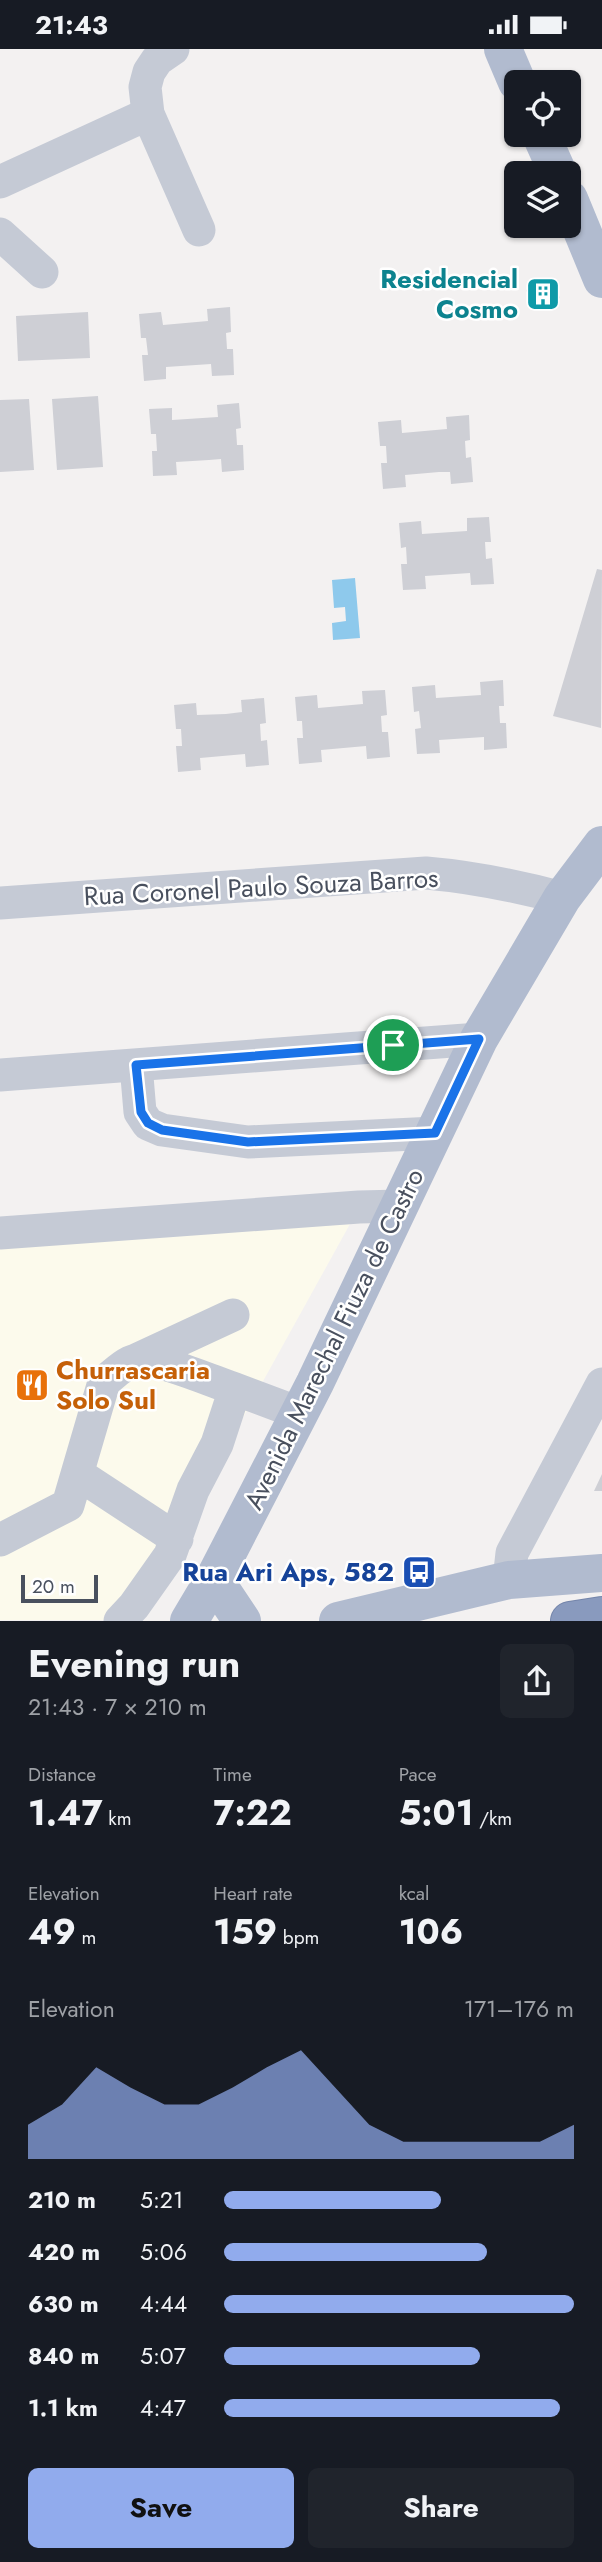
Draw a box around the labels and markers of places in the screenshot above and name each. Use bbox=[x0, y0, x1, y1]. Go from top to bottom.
place label: Residencial Cosmo bbox=[380, 260, 518, 328]
building icon: Residencial Cosmo bbox=[524, 275, 562, 313]
pin bbox=[363, 1015, 423, 1075]
place label: Churrascaria Solo Sul bbox=[56, 1351, 210, 1419]
restaurant icon: Churrascaria Solo Sul bbox=[13, 1366, 51, 1404]
place label: Rua Ari Aps, 582 bbox=[182, 1553, 394, 1591]
bus stop icon: Rua Ari Aps, 582 bbox=[400, 1553, 438, 1591]

